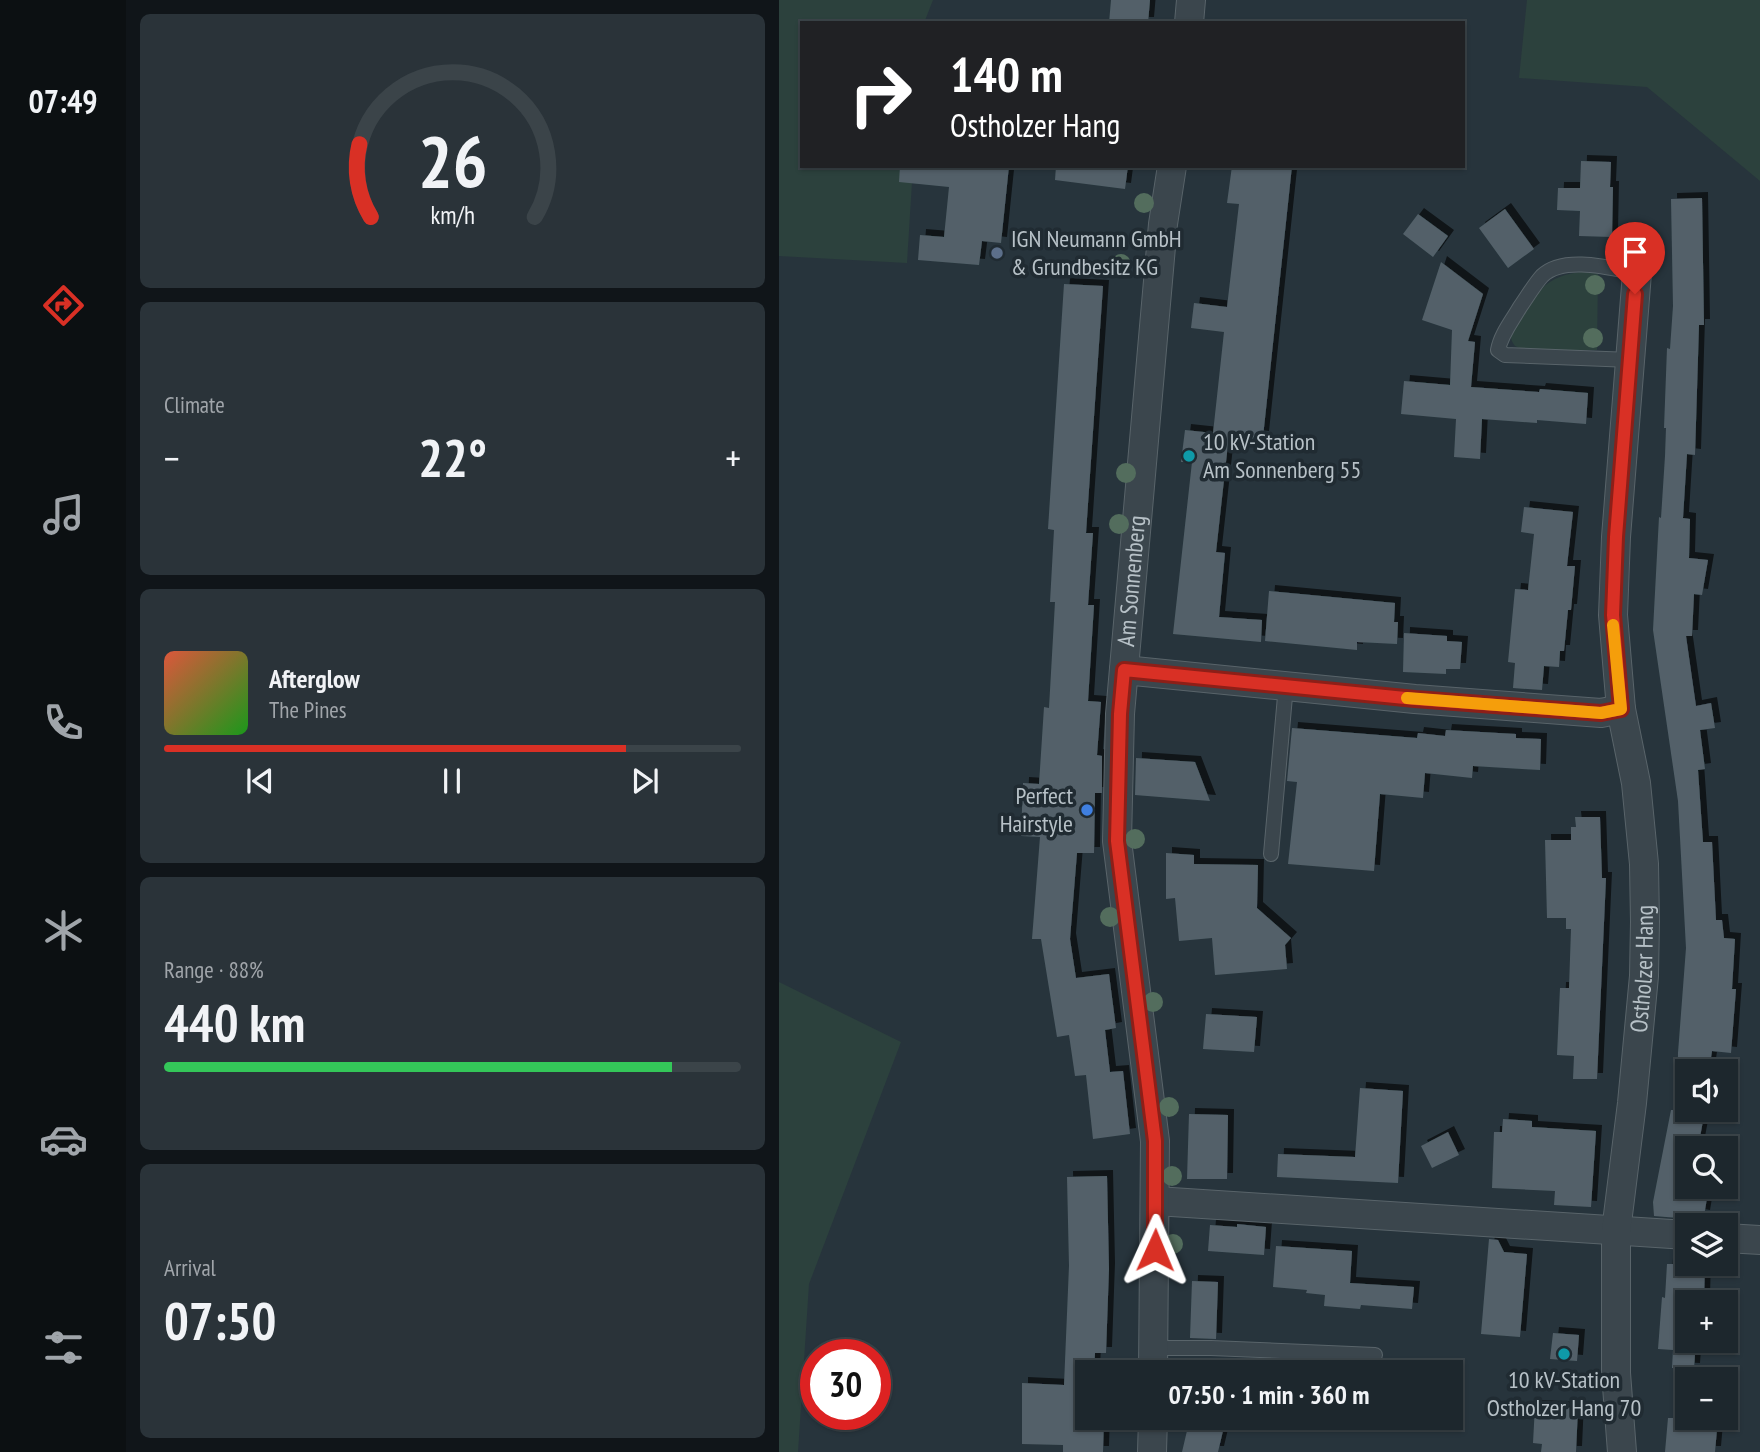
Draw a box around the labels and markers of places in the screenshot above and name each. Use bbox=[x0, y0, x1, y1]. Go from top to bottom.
pin bbox=[1605, 222, 1665, 294]
place label: IGN Neumann GmbH & Grundbesitz KG bbox=[1011, 223, 1182, 282]
marker: IGN Neumann GmbH & Grundbesitz KG bbox=[989, 245, 1005, 261]
place label: 10 kV-Station Am Sonnenberg 55 bbox=[1203, 426, 1361, 485]
marker: 10 kV-Station Am Sonnenberg 55 bbox=[1181, 448, 1197, 464]
place label: Perfect Hairstyle bbox=[1000, 780, 1073, 839]
marker: Perfect Hairstyle bbox=[1079, 802, 1095, 818]
marker: 10 kV-Station Ostholzer Hang 70 bbox=[1556, 1346, 1572, 1362]
place label: 10 kV-Station Ostholzer Hang 70 bbox=[1487, 1364, 1641, 1423]

